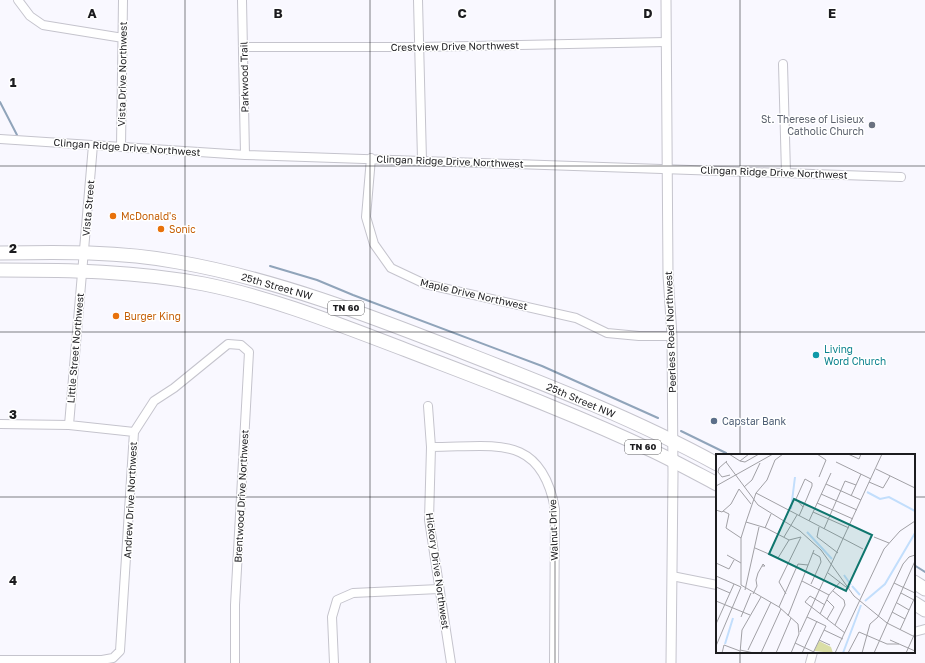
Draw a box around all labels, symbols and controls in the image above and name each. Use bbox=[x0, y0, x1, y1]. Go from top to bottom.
text: A bbox=[87, 5, 97, 21]
text: B bbox=[273, 5, 283, 21]
text: C bbox=[457, 5, 467, 21]
text: D bbox=[643, 5, 653, 21]
text: E bbox=[828, 5, 836, 21]
street label: Vista Drive Northwest bbox=[115, 21, 129, 127]
street label: Crestview Drive Northwest bbox=[391, 39, 519, 53]
street label: Parkwood Trail bbox=[237, 41, 251, 113]
text: 1 bbox=[10, 74, 17, 90]
place label: St. Therese of Lisieux Catholic Church bbox=[761, 113, 864, 137]
marker: St. Therese of Lisieux Catholic Church bbox=[867, 120, 877, 130]
street label: Clingan Ridge Drive Northwest bbox=[53, 136, 201, 158]
street label: Clingan Ridge Drive Northwest bbox=[376, 152, 524, 170]
street label: Clingan Ridge Drive Northwest bbox=[700, 163, 848, 181]
street label: Vista Street bbox=[80, 179, 96, 237]
place label: McDonald's bbox=[121, 210, 177, 222]
marker: McDonald's bbox=[108, 211, 118, 221]
place label: Sonic bbox=[169, 223, 196, 235]
marker: Sonic bbox=[156, 224, 166, 234]
text: 2 bbox=[9, 240, 17, 256]
street label: 25th Street NW bbox=[240, 270, 314, 302]
street label: Peerless Road Northwest bbox=[662, 271, 678, 393]
street label: Maple Drive Northwest bbox=[419, 276, 529, 312]
street label: Little Street Northwest bbox=[64, 292, 86, 404]
road number: TN 60 bbox=[328, 301, 364, 315]
place label: Burger King bbox=[124, 310, 181, 322]
marker: Burger King bbox=[111, 311, 121, 321]
place label: Living Word Church bbox=[824, 343, 886, 367]
marker: Living Word Church bbox=[811, 350, 821, 360]
street label: 25th Street NW bbox=[545, 380, 618, 420]
text: 3 bbox=[9, 406, 17, 422]
place label: Capstar Bank bbox=[722, 415, 786, 427]
marker: Capstar Bank bbox=[709, 416, 719, 426]
street label: Brentwood Drive Northwest bbox=[232, 429, 250, 563]
road number: TN 60 bbox=[625, 440, 661, 454]
street label: Andrew Drive Northwest bbox=[121, 441, 139, 559]
inset map bbox=[716, 454, 915, 653]
street label: Walnut Drive bbox=[546, 499, 560, 561]
street label: Hickory Drive Northwest bbox=[424, 512, 452, 630]
text: 4 bbox=[9, 572, 17, 588]

